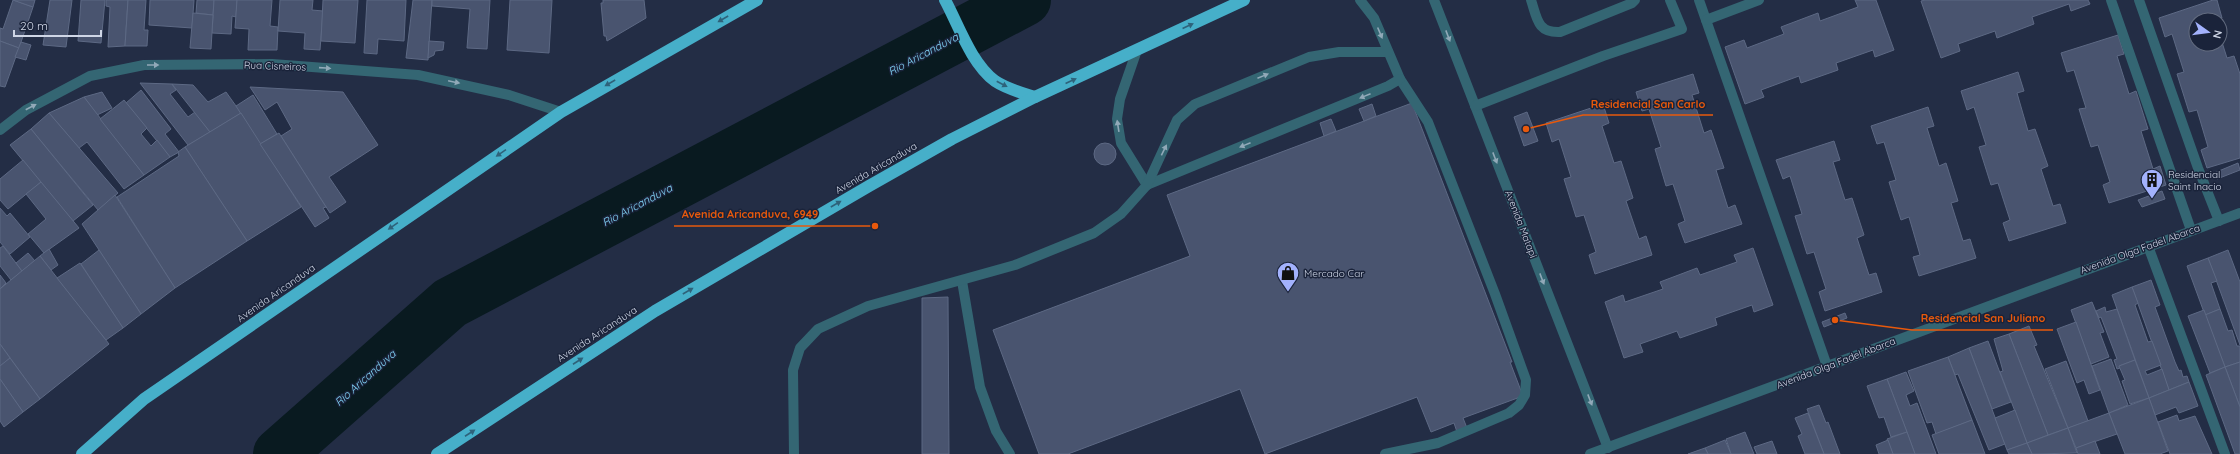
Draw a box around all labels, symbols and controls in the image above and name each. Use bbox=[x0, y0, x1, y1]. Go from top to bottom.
scale bar bbox=[14, 12, 101, 38]
north arrow bbox=[2188, 12, 2228, 52]
one-way arrow bbox=[717, 16, 729, 23]
text: 20 m bbox=[20, 18, 48, 33]
one-way arrow bbox=[1183, 23, 1194, 29]
one-way arrow bbox=[1378, 27, 1384, 39]
water label: Rio Aricanduva bbox=[886, 29, 962, 78]
text: N bbox=[2210, 29, 2225, 40]
one-way arrow bbox=[1445, 31, 1451, 43]
street label: Rua Cisneiros bbox=[244, 58, 307, 74]
one-way arrow bbox=[147, 62, 160, 68]
one-way arrow bbox=[319, 65, 331, 72]
one-way arrow bbox=[1257, 73, 1268, 79]
one-way arrow bbox=[1065, 78, 1076, 84]
one-way arrow bbox=[447, 80, 460, 86]
one-way arrow bbox=[604, 80, 616, 87]
one-way arrow bbox=[996, 81, 1008, 88]
callout: Residencial San Carlo bbox=[1583, 92, 1713, 115]
one-way arrow bbox=[1358, 93, 1370, 99]
text: Residencial San Carlo bbox=[1591, 97, 1705, 111]
one-way arrow bbox=[26, 103, 37, 110]
one-way arrow bbox=[1115, 120, 1121, 132]
street label: Avenida Aricanduva bbox=[833, 139, 919, 197]
one-way arrow bbox=[1239, 142, 1250, 148]
one-way arrow bbox=[1161, 144, 1167, 156]
one-way arrow bbox=[495, 149, 506, 157]
one-way arrow bbox=[1492, 152, 1498, 164]
building icon: Residencial Saint Inacio bbox=[2139, 167, 2165, 200]
place label: Residencial Saint Inacio bbox=[2168, 168, 2221, 193]
water label: Rio Aricanduva bbox=[600, 180, 676, 229]
street label: Avenida Matapi bbox=[1502, 188, 1540, 260]
one-way arrow bbox=[830, 201, 842, 208]
callout: Avenida Aricanduva, 6949 bbox=[674, 203, 826, 226]
text: Avenida Aricanduva, 6949 bbox=[682, 207, 818, 221]
street label: Avenida Olga Fadel Abarca bbox=[2078, 221, 2202, 277]
one-way arrow bbox=[388, 223, 399, 230]
shop icon: Mercado Car bbox=[1275, 260, 1301, 293]
street label: Avenida Aricanduva bbox=[234, 261, 318, 325]
place label: Mercado Car bbox=[1304, 267, 1364, 280]
one-way arrow bbox=[1540, 273, 1546, 285]
one-way arrow bbox=[682, 288, 694, 295]
street label: Avenida Aricanduva bbox=[555, 303, 639, 365]
callout: Residencial San Juliano bbox=[1912, 307, 2053, 330]
text: Residencial San Juliano bbox=[1921, 311, 2045, 325]
street label: Avenida Olga Fadel Abarca bbox=[1775, 334, 1897, 392]
water label: Rio Aricanduva bbox=[332, 346, 399, 409]
one-way arrow bbox=[573, 357, 583, 365]
one-way arrow bbox=[1587, 394, 1593, 406]
one-way arrow bbox=[464, 429, 475, 436]

